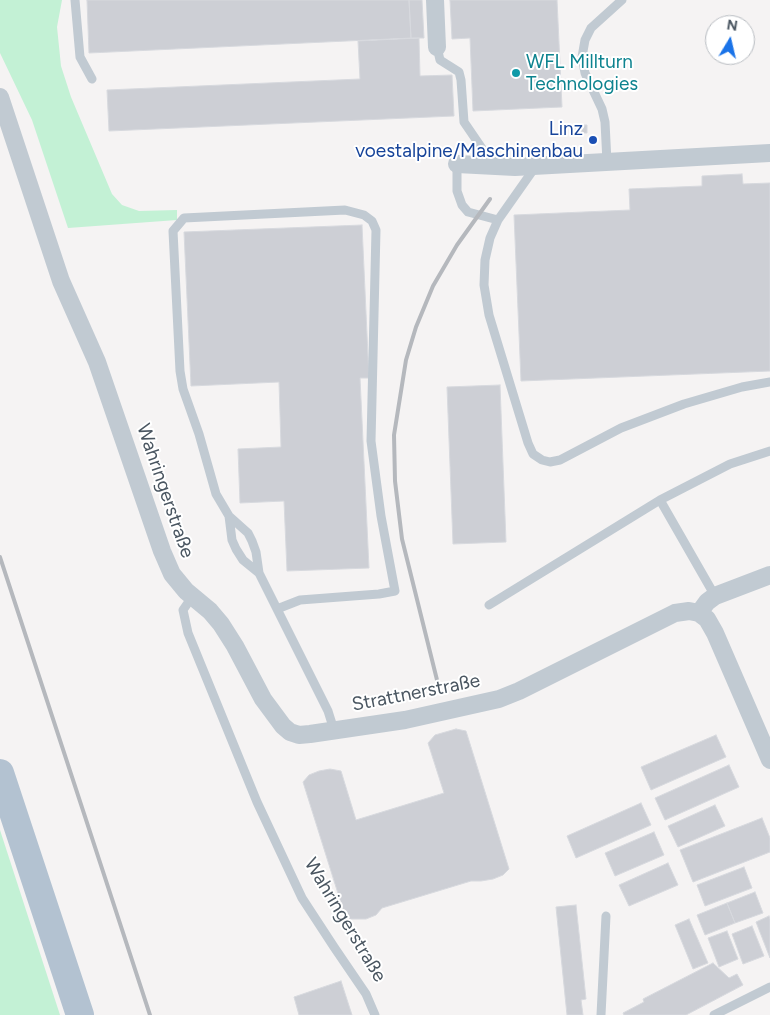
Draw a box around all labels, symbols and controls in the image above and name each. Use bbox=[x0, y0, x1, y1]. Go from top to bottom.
north arrow bbox=[705, 15, 755, 65]
text: N bbox=[726, 16, 739, 35]
place label: WFL Millturn Technologies bbox=[526, 51, 638, 95]
marker: WFL Millturn Technologies bbox=[510, 67, 522, 79]
place label: Linz voestalpine/Maschinenbau bbox=[355, 118, 583, 162]
marker: Linz voestalpine/Maschinenbau bbox=[587, 134, 599, 146]
street label: Wahringerstraße bbox=[131, 421, 199, 561]
street label: Strattnerstraße bbox=[350, 669, 482, 717]
street label: Wahringerstraße bbox=[299, 854, 391, 986]

